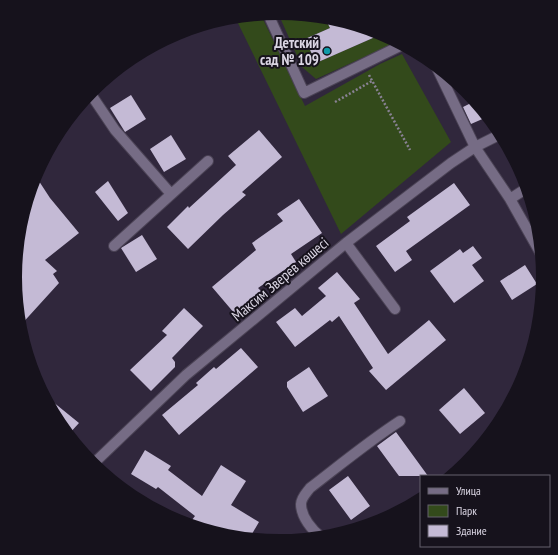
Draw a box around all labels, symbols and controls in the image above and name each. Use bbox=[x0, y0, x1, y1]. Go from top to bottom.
place label: Детский сад № 109 bbox=[260, 33, 319, 69]
marker: Детский сад № 109 bbox=[322, 46, 332, 56]
street label: Максим Зверев көшесі bbox=[228, 233, 332, 325]
legend bbox=[420, 475, 550, 547]
text: Улица bbox=[456, 483, 481, 498]
text: Парк bbox=[456, 503, 477, 518]
text: Здание bbox=[456, 523, 487, 538]

